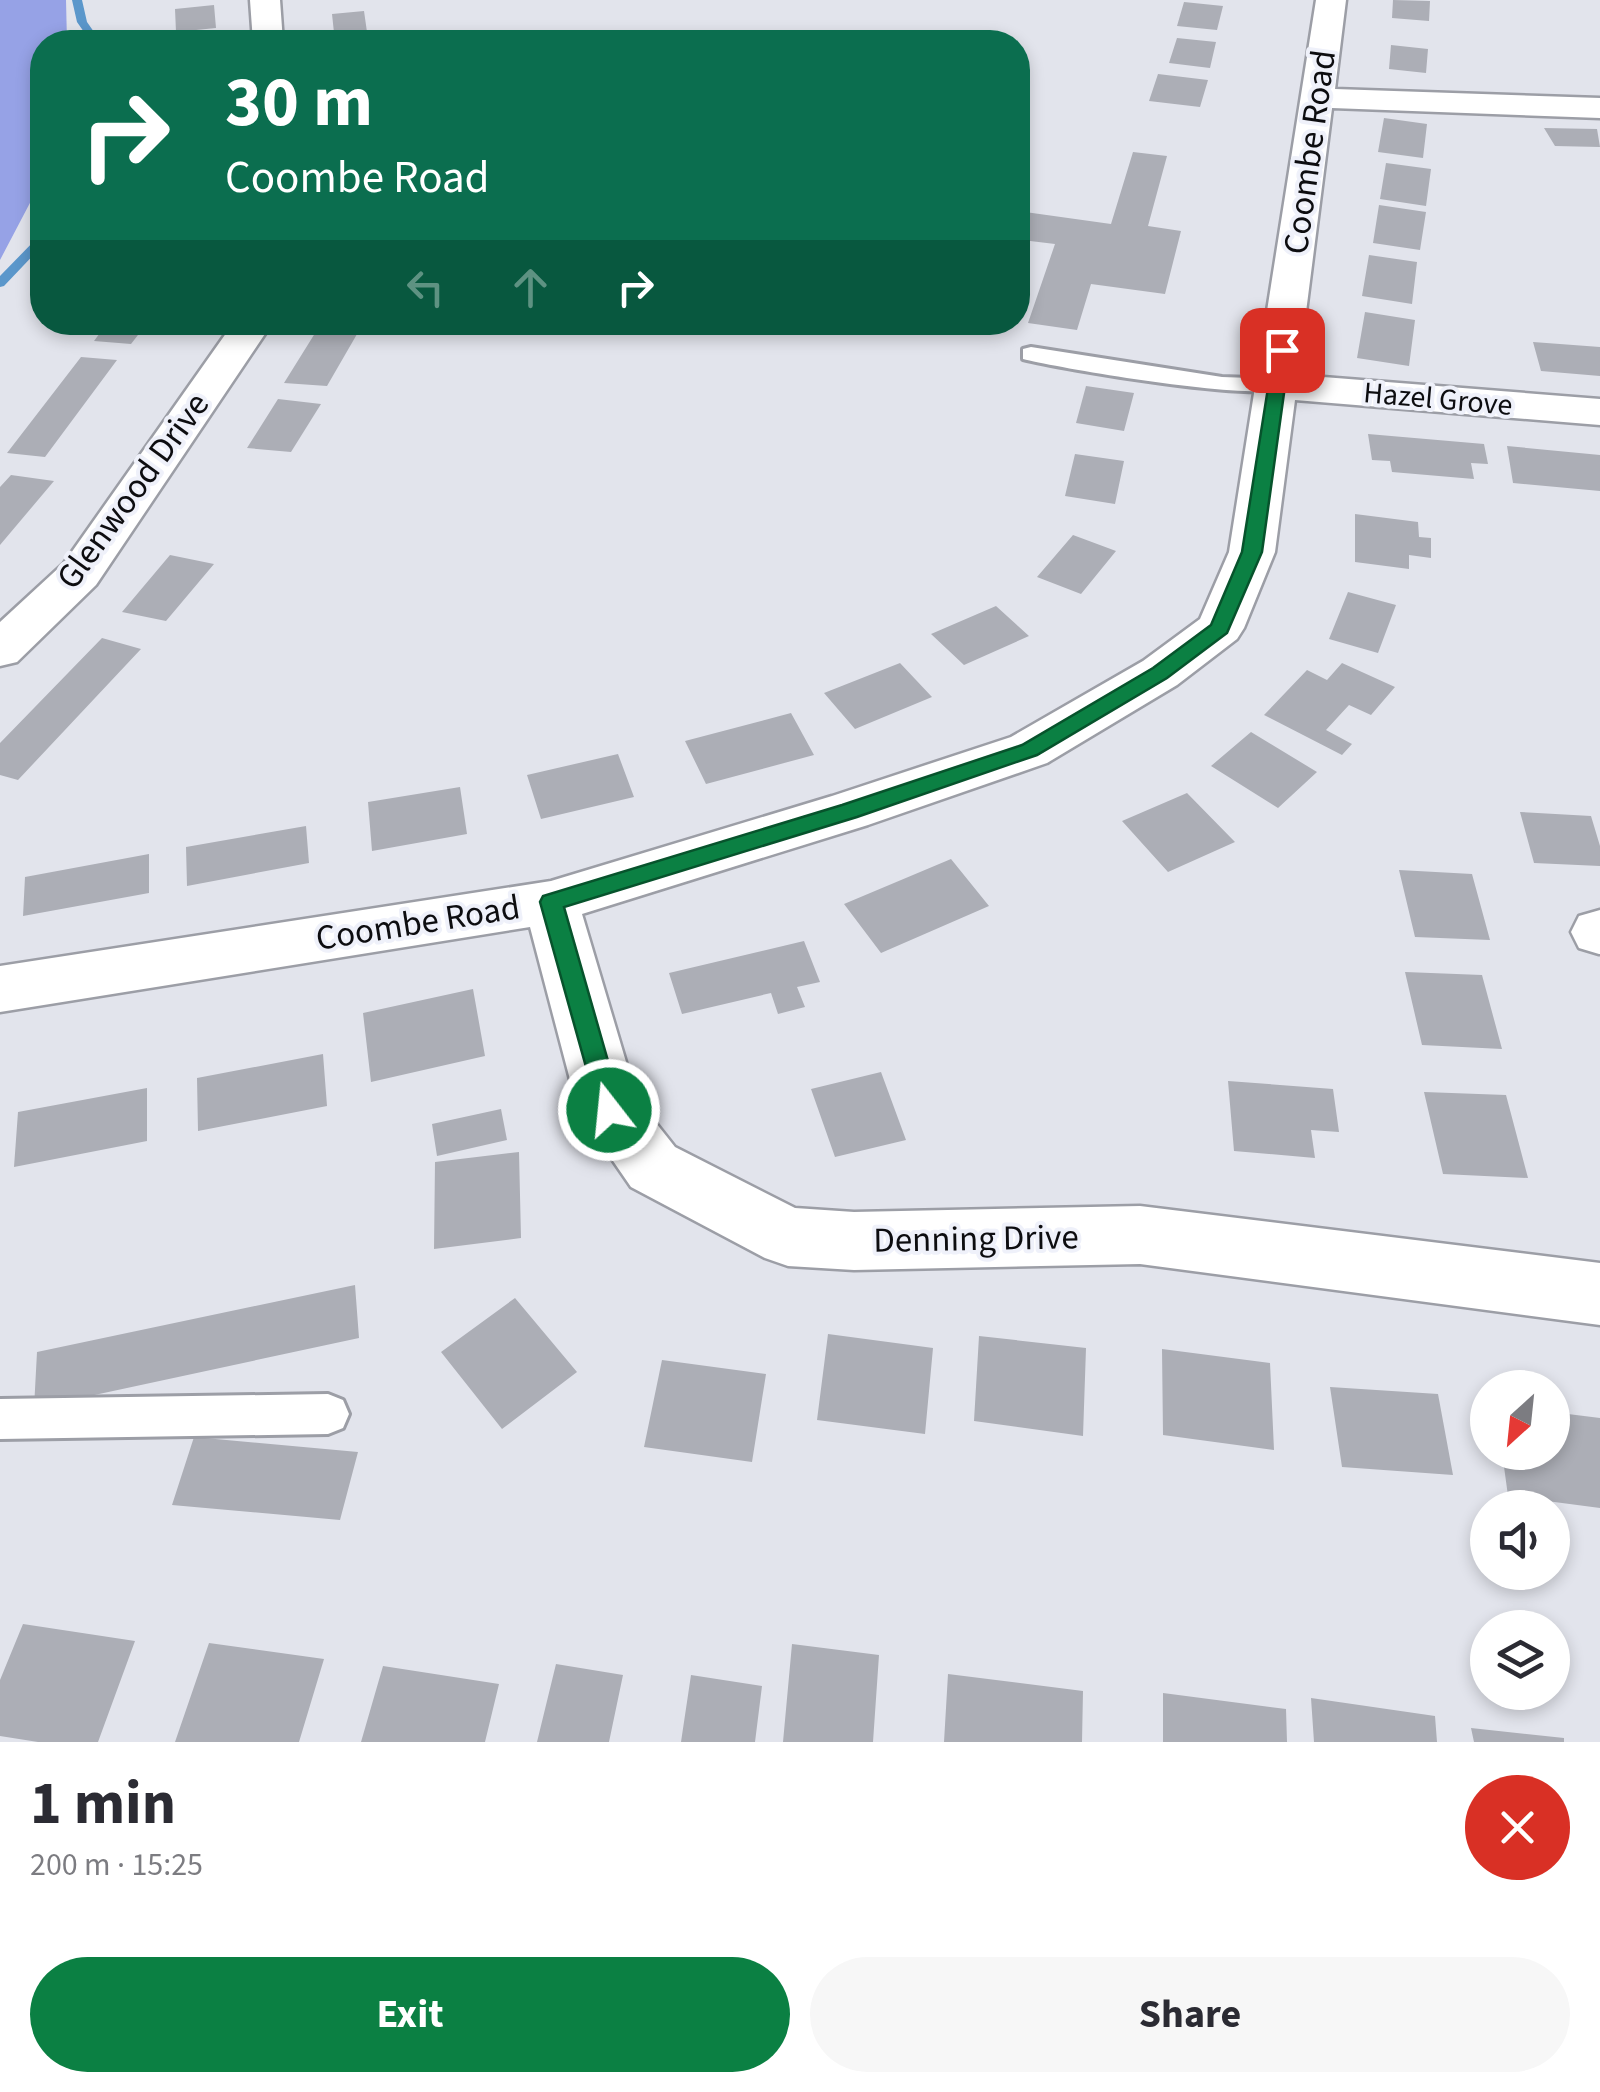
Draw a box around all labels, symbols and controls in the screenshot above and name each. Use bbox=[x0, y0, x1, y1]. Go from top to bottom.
street label: Coombe Road bbox=[1271, 47, 1349, 257]
text: 30 m bbox=[225, 53, 373, 153]
icon: right bbox=[60, 70, 190, 200]
text: Coombe Road bbox=[225, 146, 490, 210]
icon: left bbox=[398, 260, 453, 315]
icon: ahead bbox=[503, 260, 558, 315]
icon: right bbox=[608, 260, 663, 315]
pin bbox=[1240, 308, 1325, 393]
icon: arrive bbox=[1255, 323, 1310, 378]
street label: Hazel Grove bbox=[1362, 371, 1514, 427]
street label: Glenwood Drive bbox=[45, 382, 221, 600]
street label: Coombe Road bbox=[312, 882, 524, 964]
position arrow bbox=[557, 1058, 661, 1162]
street label: Denning Drive bbox=[873, 1212, 1079, 1266]
north arrow bbox=[1470, 1370, 1570, 1470]
map controls bbox=[1470, 1370, 1570, 1710]
button: sound bbox=[1470, 1490, 1570, 1590]
button: layers bbox=[1470, 1610, 1570, 1710]
text: 1 min bbox=[30, 1762, 176, 1847]
button: close bbox=[1465, 1775, 1570, 1880]
text: 200 m · 15:25 bbox=[30, 1842, 203, 1888]
button: Exit bbox=[30, 1957, 790, 2072]
button: Share bbox=[810, 1957, 1570, 2072]

